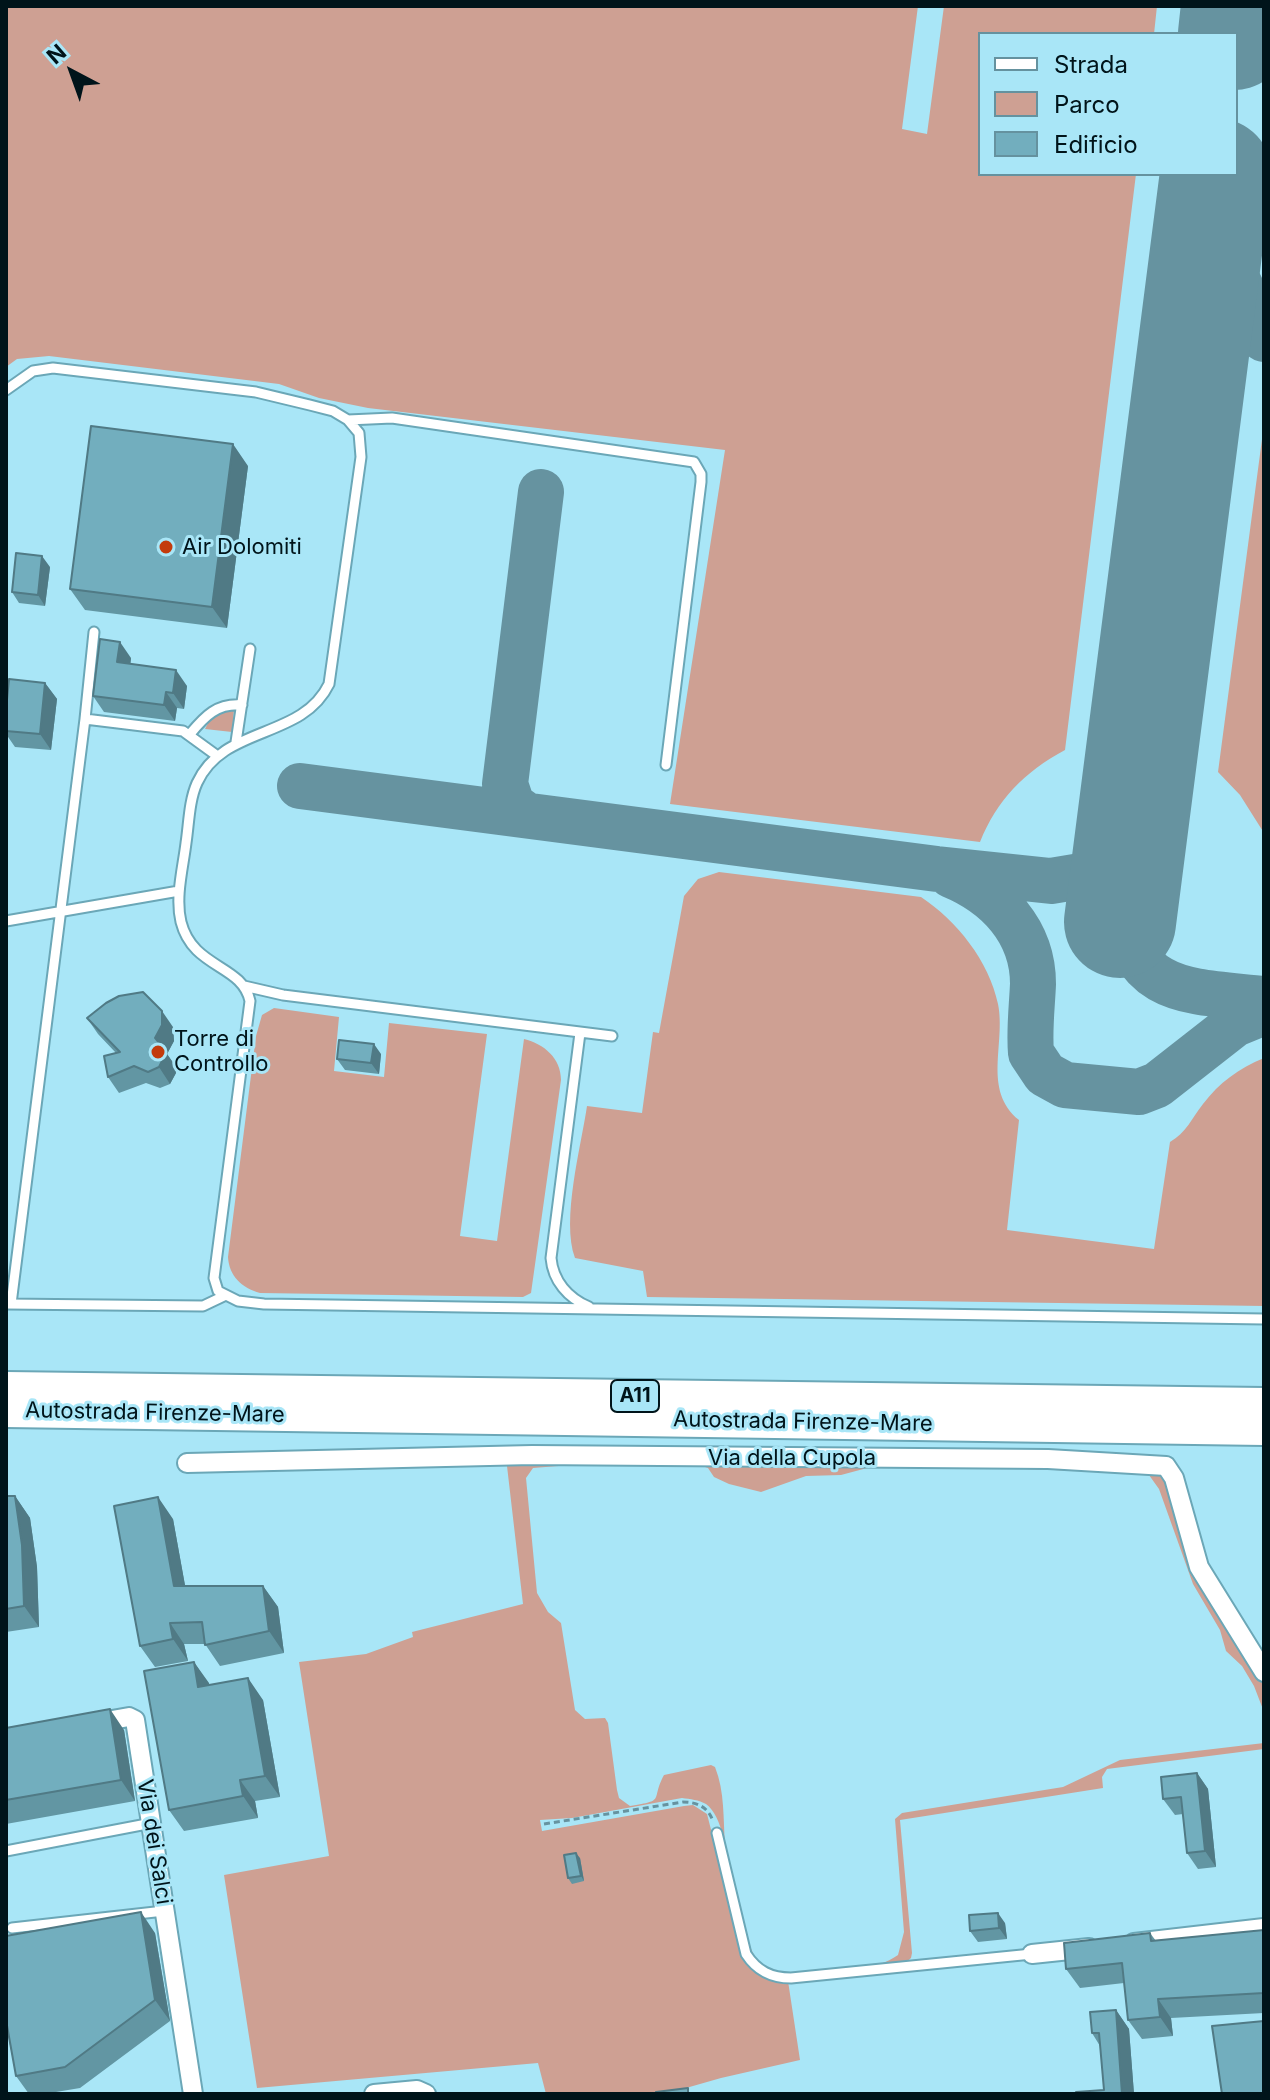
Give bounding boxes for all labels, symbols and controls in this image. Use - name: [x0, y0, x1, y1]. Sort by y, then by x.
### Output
- north arrow: [32, 32, 112, 112]
- legend: [978, 32, 1238, 176]
- text: N: [41, 39, 71, 69]
- text: Strada: [1054, 50, 1128, 79]
- text: Parco: [1054, 90, 1120, 119]
- text: Edificio: [1054, 130, 1138, 159]
- place label: Air Dolomiti: [182, 534, 302, 560]
- marker: Air Dolomiti: [157, 538, 175, 556]
- place label: Torre di Controllo: [174, 1026, 268, 1078]
- marker: Torre di Controllo: [149, 1043, 167, 1061]
- road number: A11: [611, 1380, 659, 1412]
- street label: Autostrada Firenze-Mare: [25, 1398, 285, 1428]
- street label: Autostrada Firenze-Mare: [673, 1407, 933, 1437]
- street label: Via della Cupola: [708, 1445, 876, 1471]
- street label: Via dei Salci: [131, 1777, 177, 1907]

